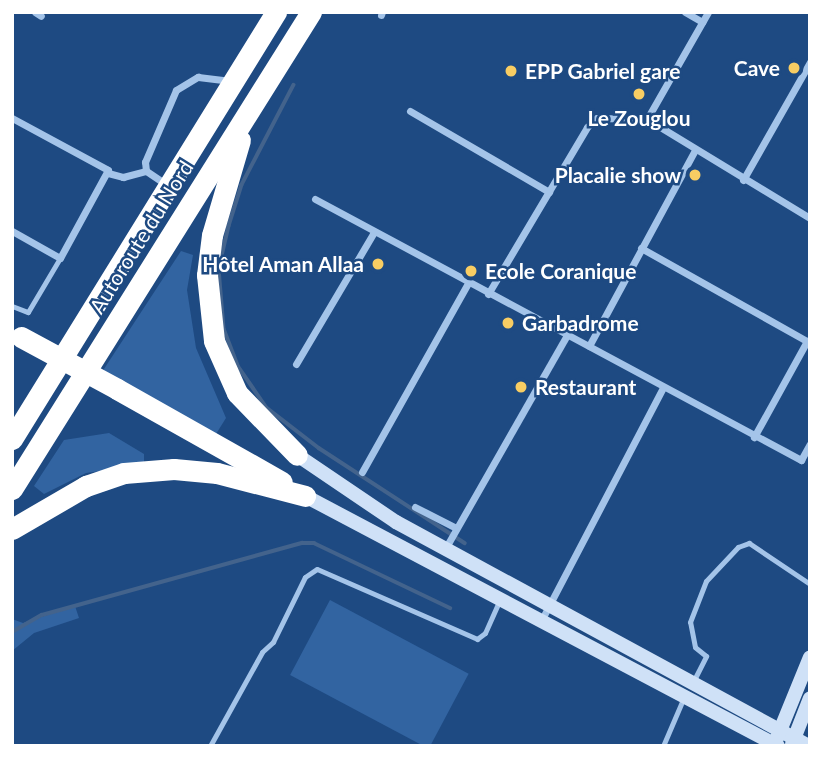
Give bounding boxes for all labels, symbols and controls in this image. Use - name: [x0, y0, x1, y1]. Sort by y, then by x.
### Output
- place label: Cave: [734, 55, 780, 81]
- place label: EPP Gabriel gare: [525, 58, 681, 84]
- marker: Cave: [786, 60, 802, 76]
- marker: EPP Gabriel gare: [503, 63, 519, 79]
- marker: Le Zouglou: [631, 86, 647, 102]
- place label: Le Zouglou: [587, 105, 691, 131]
- street label: Autoroute du Nord: [84, 156, 198, 318]
- place label: Placalie show: [555, 162, 681, 188]
- marker: Placalie show: [687, 167, 703, 183]
- place label: Hôtel Aman Allaa: [201, 251, 364, 277]
- marker: Hôtel Aman Allaa: [370, 256, 386, 272]
- place label: Ecole Coranique: [485, 258, 636, 284]
- marker: Ecole Coranique: [463, 263, 479, 279]
- place label: Garbadrome: [522, 310, 639, 336]
- marker: Garbadrome: [500, 315, 516, 331]
- place label: Restaurant: [535, 374, 636, 400]
- marker: Restaurant: [513, 379, 529, 395]

